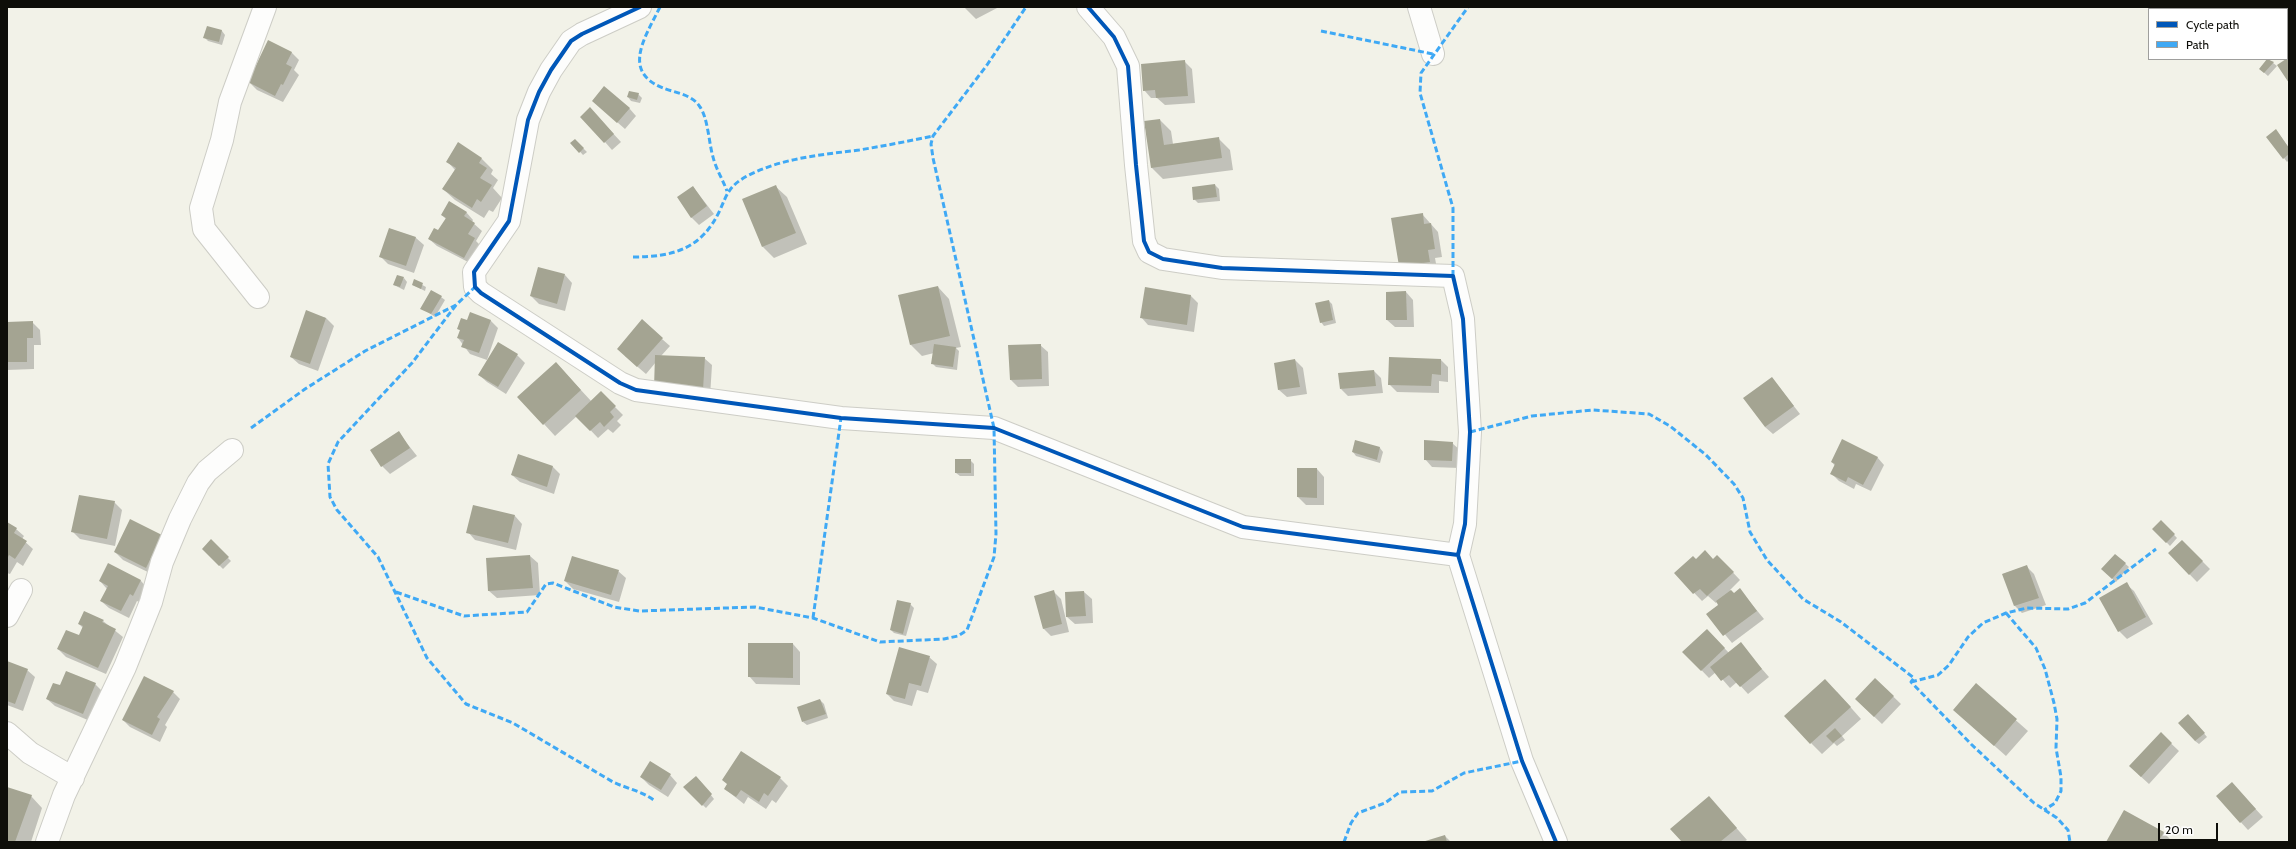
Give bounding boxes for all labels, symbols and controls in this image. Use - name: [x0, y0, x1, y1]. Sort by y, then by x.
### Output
- legend: [2148, 8, 2288, 60]
- text: Cycle path: [2186, 17, 2239, 32]
- text: Path: [2186, 37, 2209, 52]
- scale bar: [2160, 815, 2220, 841]
- text: 20 m: [2165, 822, 2193, 837]

